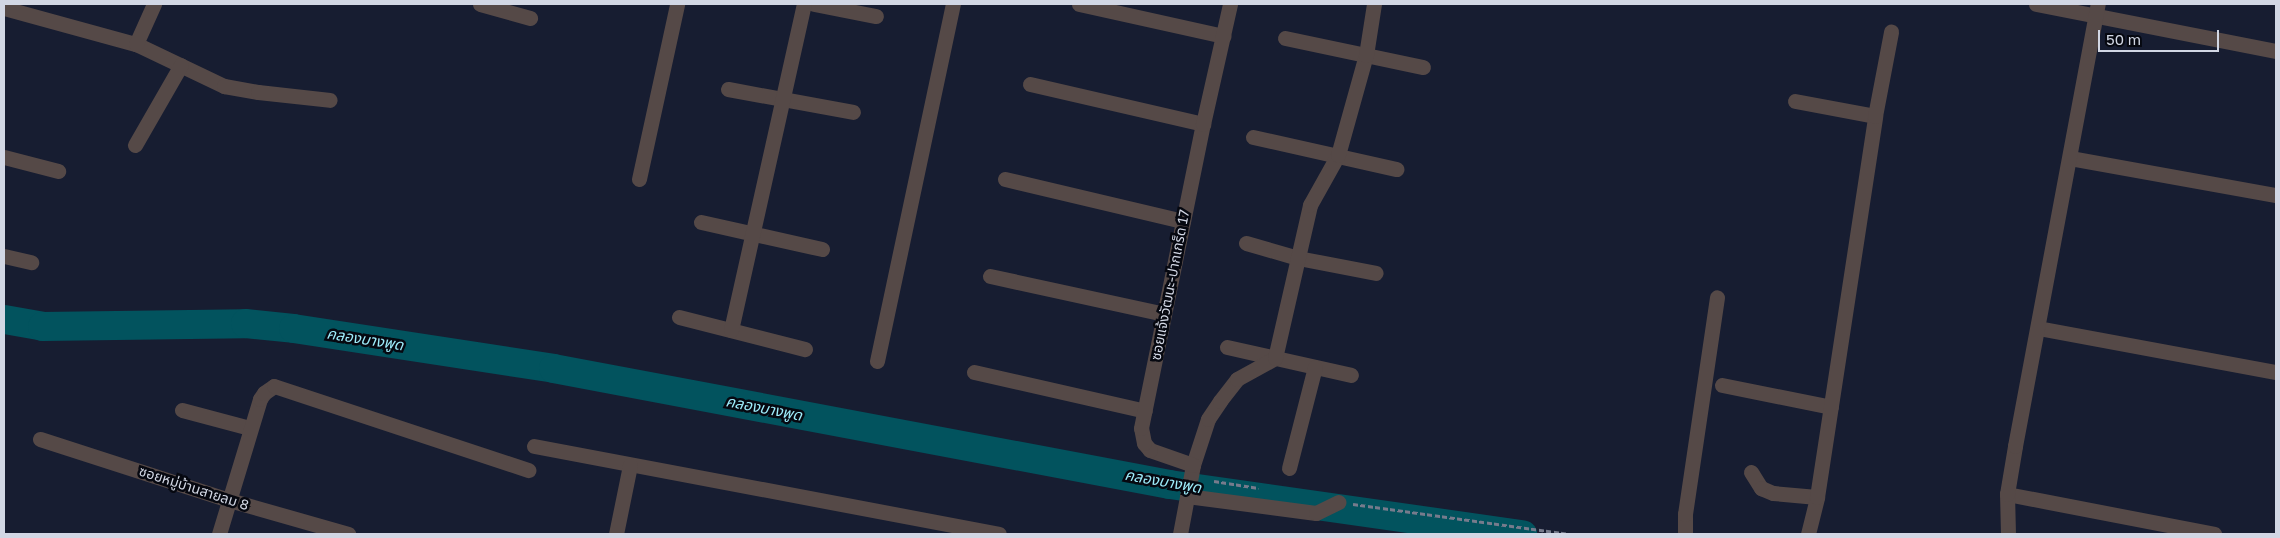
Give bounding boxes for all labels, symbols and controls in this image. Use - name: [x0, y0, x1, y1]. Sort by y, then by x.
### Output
- scale bar: [2100, 20, 2221, 52]
- text: 50 m: [2106, 30, 2141, 48]
- street label: ซอยแจ้งวัฒนะ-ปากเกร็ด 17: [1147, 208, 1193, 362]
- water label: คลองบางพูด: [325, 324, 405, 354]
- water label: คลองบางพูด: [724, 392, 804, 424]
- street label: ซอยหมู่บ้านสายลม 8: [137, 462, 251, 514]
- water label: คลองบางพูด: [1123, 465, 1203, 497]

